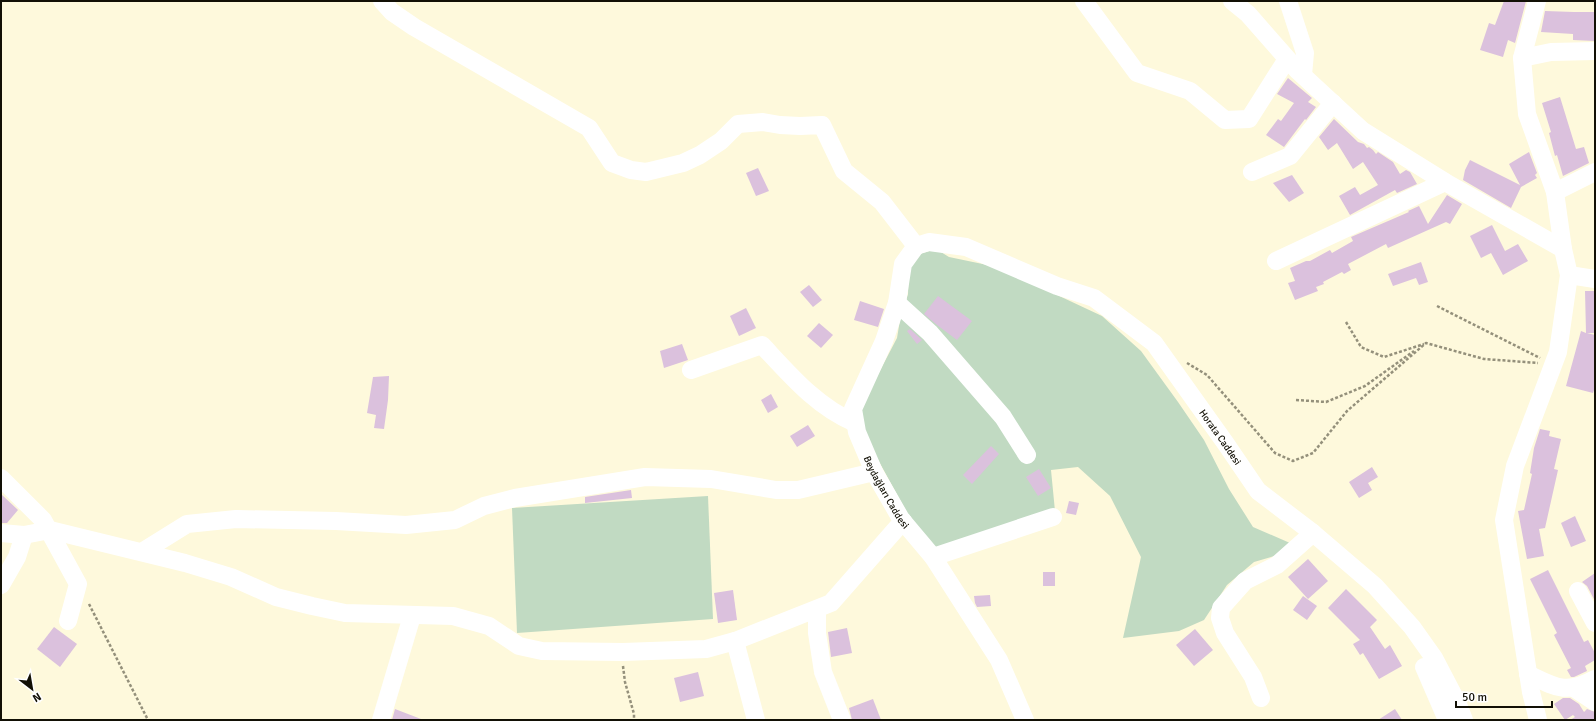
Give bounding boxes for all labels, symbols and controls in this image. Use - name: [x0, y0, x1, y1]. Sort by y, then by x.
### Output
- street label: Horata Caddesi: [1196, 407, 1243, 468]
- street label: Beydağları Caddesi: [861, 454, 911, 531]
- north arrow: [12, 669, 52, 709]
- scale bar: [1456, 683, 1552, 709]
- text: N: [30, 690, 44, 705]
- text: 50 m: [1462, 690, 1487, 705]

